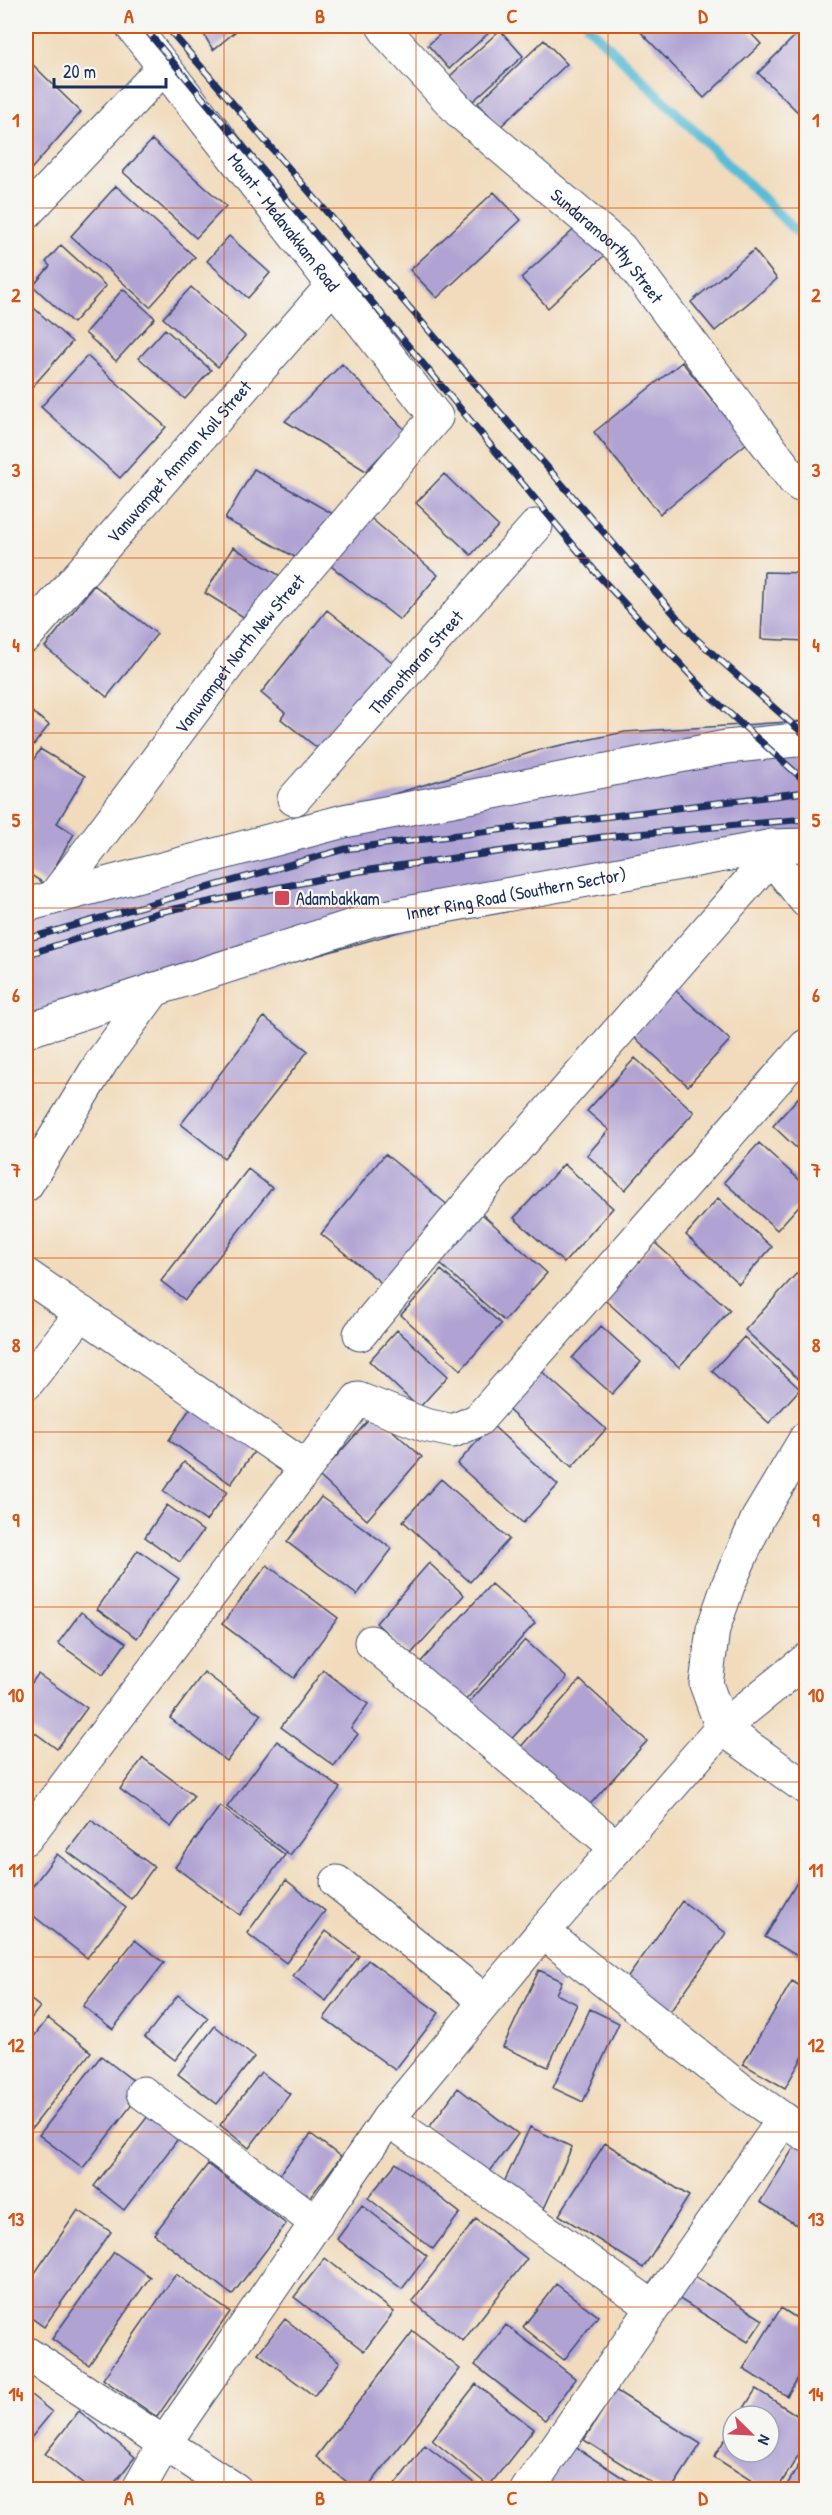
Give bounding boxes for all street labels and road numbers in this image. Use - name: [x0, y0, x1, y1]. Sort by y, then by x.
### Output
- street label: Mount - Medavakkam Road: [222, 147, 346, 296]
- street label: Sundaramoorthy Street: [546, 182, 670, 309]
- street label: Vanuvampet Amman Koil Street: [101, 374, 257, 548]
- street label: Vanuvampet North New Street: [168, 568, 311, 738]
- street label: Thamotharan Street: [362, 604, 469, 720]
- street label: Inner Ring Road (Southern Sector): [404, 861, 628, 925]

